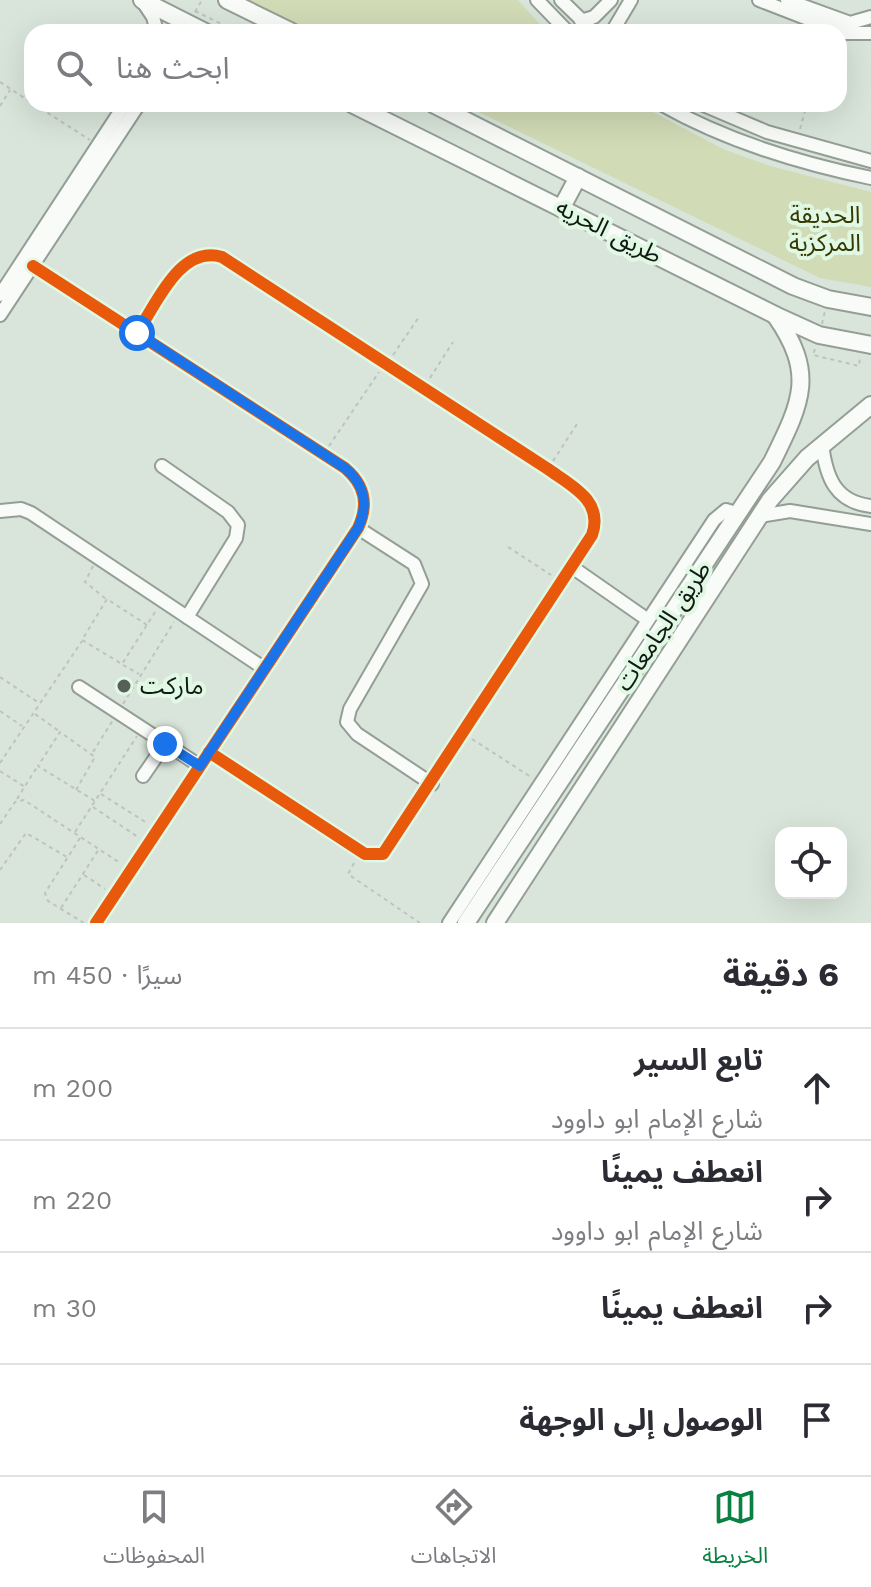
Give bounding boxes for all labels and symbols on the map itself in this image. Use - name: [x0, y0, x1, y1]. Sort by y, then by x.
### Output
- street label: طريق الحريه: [551, 192, 666, 270]
- park label: الحديقة المركزية: [789, 201, 861, 257]
- route start: [119, 315, 155, 351]
- street label: طريق الجامعات: [609, 556, 717, 697]
- place label: ماركت: [140, 672, 204, 700]
- marker: ماركت: [115, 677, 133, 695]
- route end: [147, 726, 183, 762]

